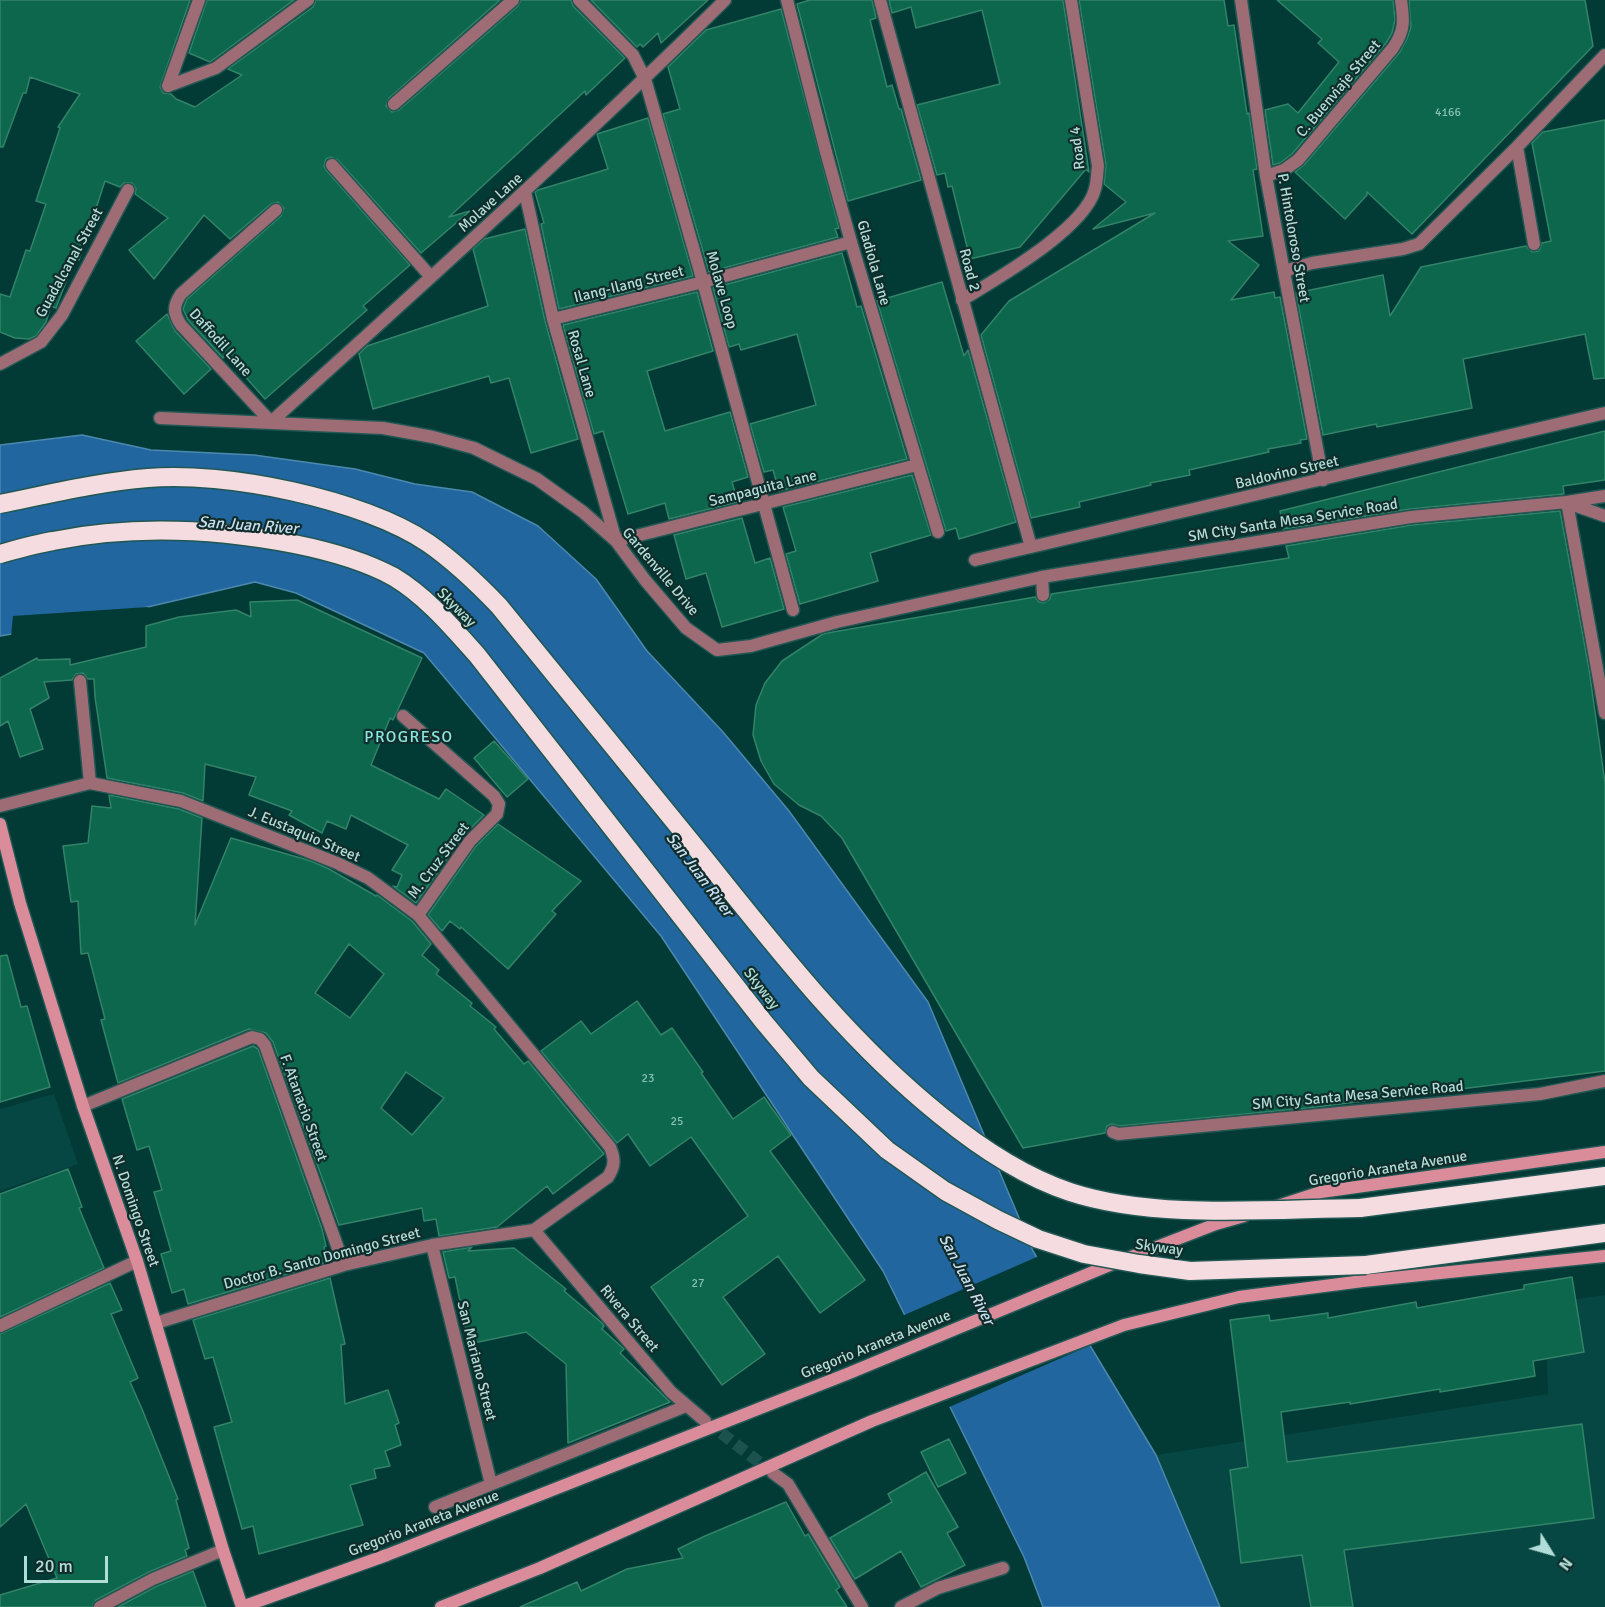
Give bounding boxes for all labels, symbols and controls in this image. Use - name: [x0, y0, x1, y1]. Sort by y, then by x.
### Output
- street label: C. Buenviaje Street: [1293, 37, 1385, 141]
- house number: 4166: [1435, 106, 1461, 120]
- street label: Road 4: [1066, 125, 1090, 171]
- street label: Molave Lane: [455, 170, 527, 236]
- street label: P. Hintoloroso Street: [1273, 172, 1313, 304]
- street label: Guadalcanal Street: [32, 205, 108, 321]
- street label: Gladiola Lane: [852, 218, 894, 308]
- street label: Road 2: [955, 247, 983, 293]
- street label: Molave Loop: [701, 249, 741, 331]
- street label: Ilang-Ilang Street: [572, 263, 686, 307]
- street label: Daffodil Lane: [185, 305, 255, 381]
- street label: Rosal Lane: [563, 328, 599, 400]
- street label: Baldovino Street: [1233, 452, 1341, 494]
- street label: Sampaguita Lane: [707, 467, 819, 511]
- street label: SM City Santa Mesa Service Road: [1187, 496, 1399, 546]
- water label: San Juan River: [197, 513, 299, 539]
- street label: Gardenville Drive: [618, 524, 702, 620]
- street label: Skyway: [433, 585, 479, 631]
- district label: PROGRESO: [364, 728, 454, 748]
- street label: J. Eustaquio Street: [245, 803, 363, 867]
- street label: M. Cruz Street: [404, 819, 474, 903]
- water label: San Juan River: [661, 829, 737, 921]
- street label: Skyway: [739, 965, 783, 1013]
- street label: F. Atanacio Street: [275, 1052, 331, 1164]
- house number: 23: [642, 1072, 654, 1086]
- street label: SM City Santa Mesa Service Road: [1252, 1078, 1464, 1114]
- house number: 25: [671, 1115, 683, 1129]
- street label: Gregorio Araneta Avenue: [1308, 1148, 1468, 1190]
- street label: N. Domingo Street: [107, 1153, 163, 1269]
- street label: Doctor B. Santo Domingo Street: [222, 1224, 422, 1294]
- water label: San Juan River: [934, 1231, 998, 1329]
- street label: Skyway: [1134, 1236, 1184, 1260]
- house number: 27: [692, 1277, 704, 1291]
- street label: Rivera Street: [596, 1282, 662, 1356]
- street label: San Mariano Street: [452, 1299, 500, 1423]
- street label: Gregorio Araneta Avenue: [798, 1307, 954, 1383]
- street label: Gregorio Araneta Avenue: [346, 1487, 502, 1561]
- north arrow: [1521, 1523, 1581, 1583]
- scale bar: [27, 1544, 111, 1582]
- text: N: [1554, 1553, 1577, 1574]
- text: 20 m: [35, 1555, 73, 1577]

